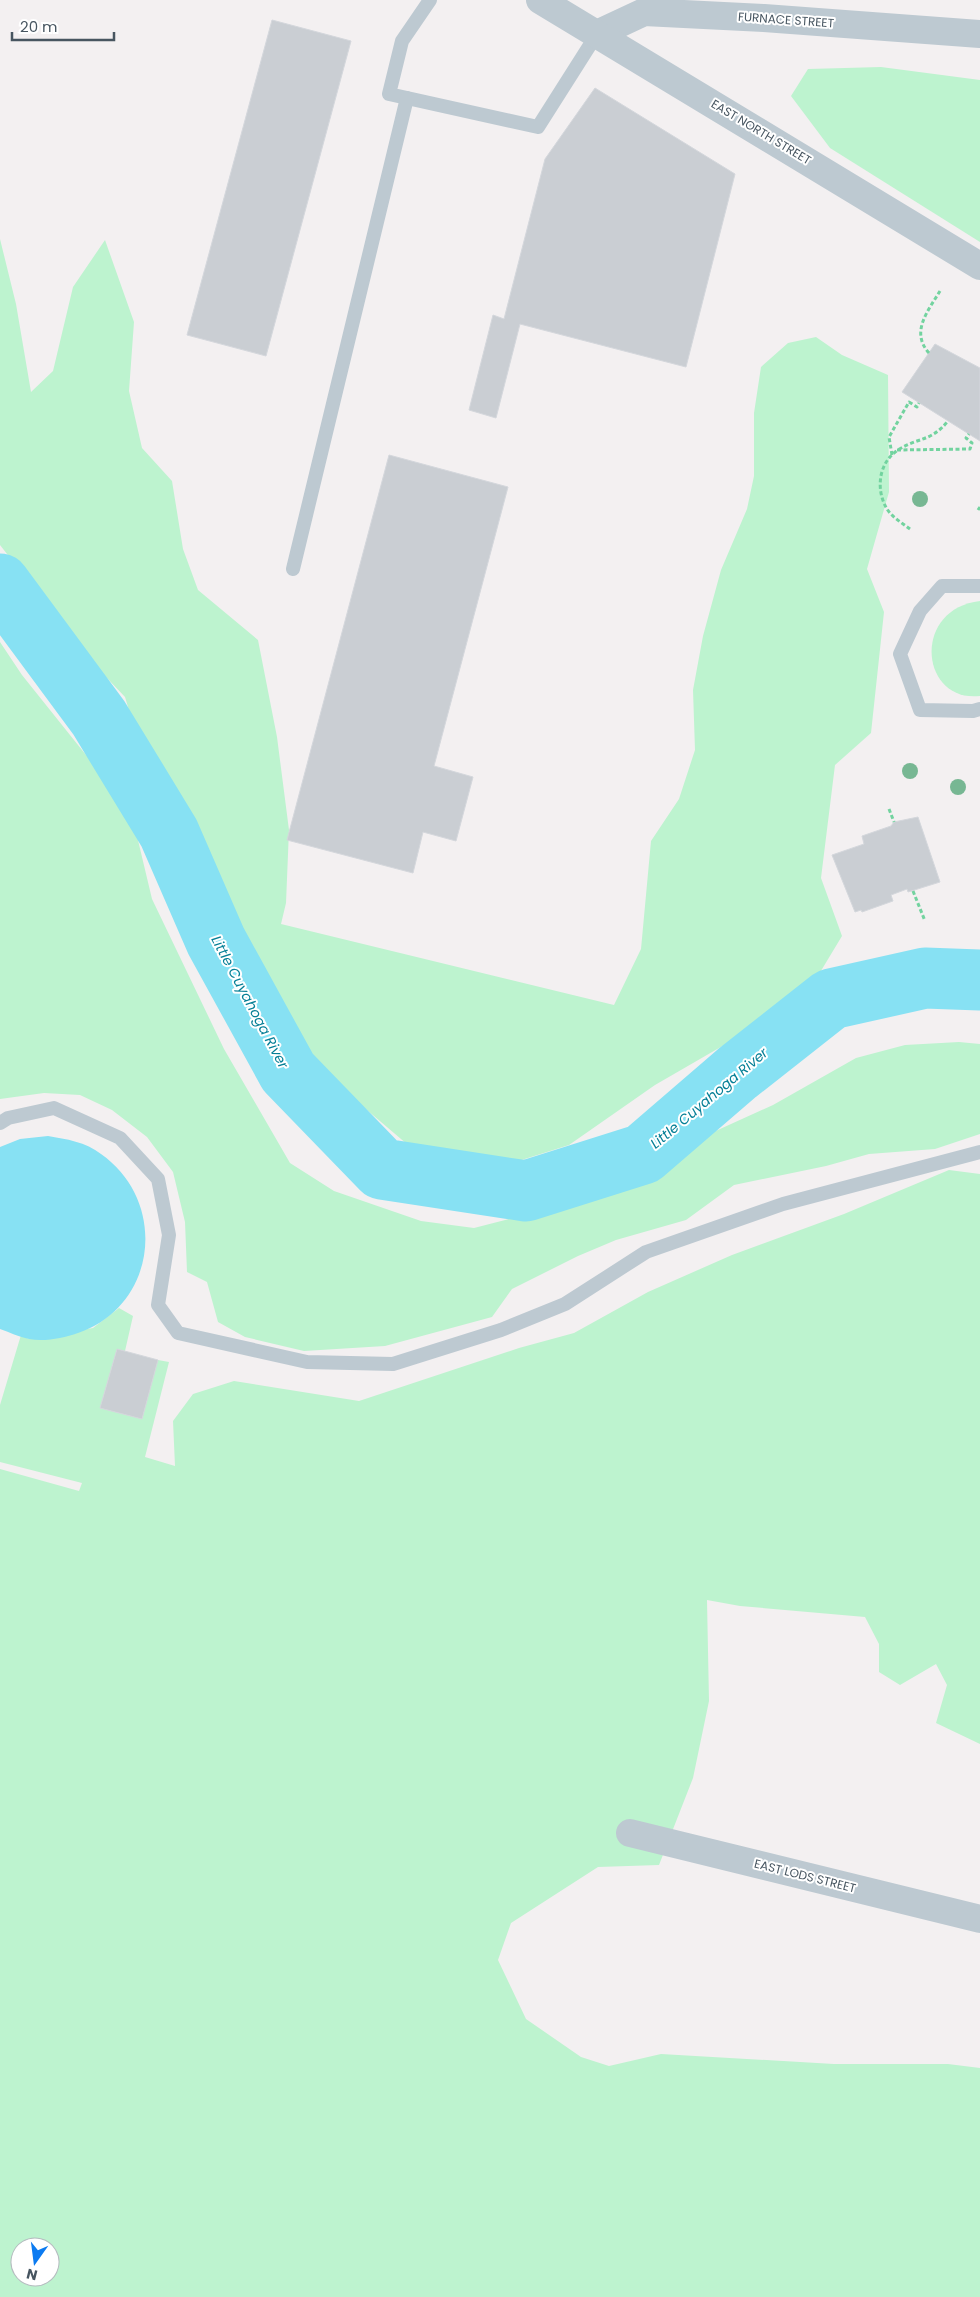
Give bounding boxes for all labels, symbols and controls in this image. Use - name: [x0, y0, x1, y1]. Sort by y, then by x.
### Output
- street label: FURNACE STREET: [737, 8, 835, 31]
- scale bar: [12, 10, 115, 42]
- text: 20 m: [20, 16, 58, 37]
- street label: EAST NORTH STREET: [708, 95, 815, 168]
- water label: Little Cuyahoga River: [206, 932, 294, 1073]
- water label: Little Cuyahoga River: [646, 1042, 773, 1153]
- street label: EAST LODS STREET: [753, 1855, 858, 1896]
- north arrow: [10, 2237, 60, 2287]
- text: N: [24, 2264, 39, 2286]

